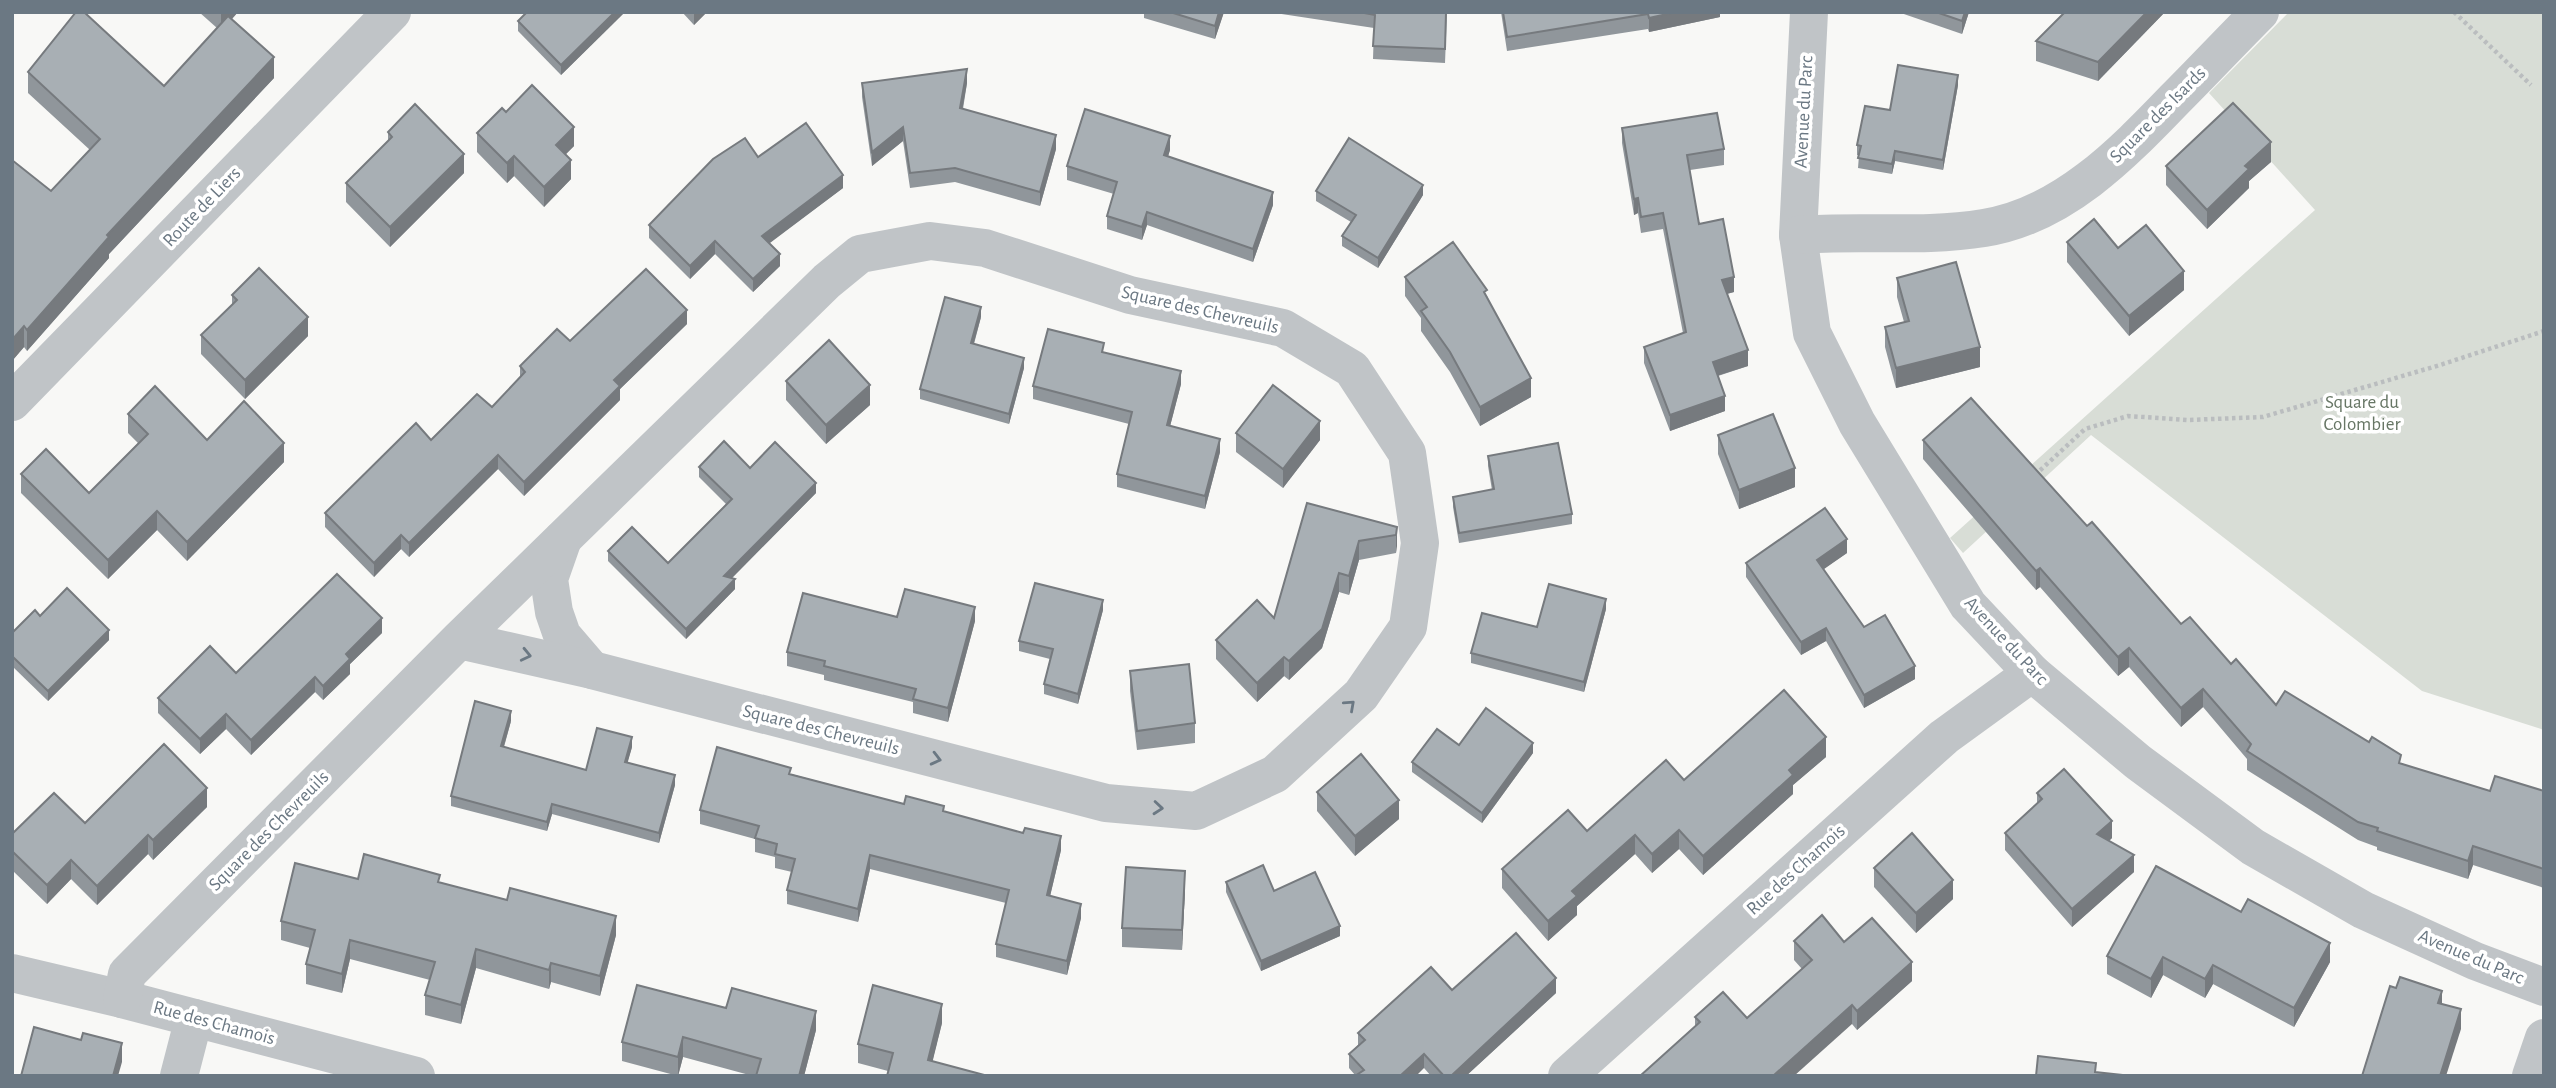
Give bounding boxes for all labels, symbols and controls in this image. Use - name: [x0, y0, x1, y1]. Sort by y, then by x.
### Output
- street label: Avenue du Parc: [1792, 55, 1816, 169]
- street label: Square des Isards: [2107, 64, 2209, 166]
- street label: Route de Liers: [159, 163, 245, 251]
- street label: Square des Chevreuils: [1120, 283, 1280, 337]
- park label: Square du Colombier: [2323, 393, 2401, 434]
- street label: Avenue du Parc: [1961, 593, 2051, 689]
- one-way arrow: [520, 647, 532, 662]
- street label: Square des Chevreuils: [741, 701, 901, 759]
- one-way arrow: [1342, 701, 1355, 714]
- one-way arrow: [930, 751, 942, 765]
- street label: Square des Chevreuils: [205, 767, 333, 895]
- one-way arrow: [1153, 800, 1164, 815]
- street label: Rue des Chamois: [1743, 821, 1849, 919]
- street label: Avenue du Parc: [2415, 926, 2527, 988]
- street label: Rue des Chamois: [151, 998, 277, 1048]

